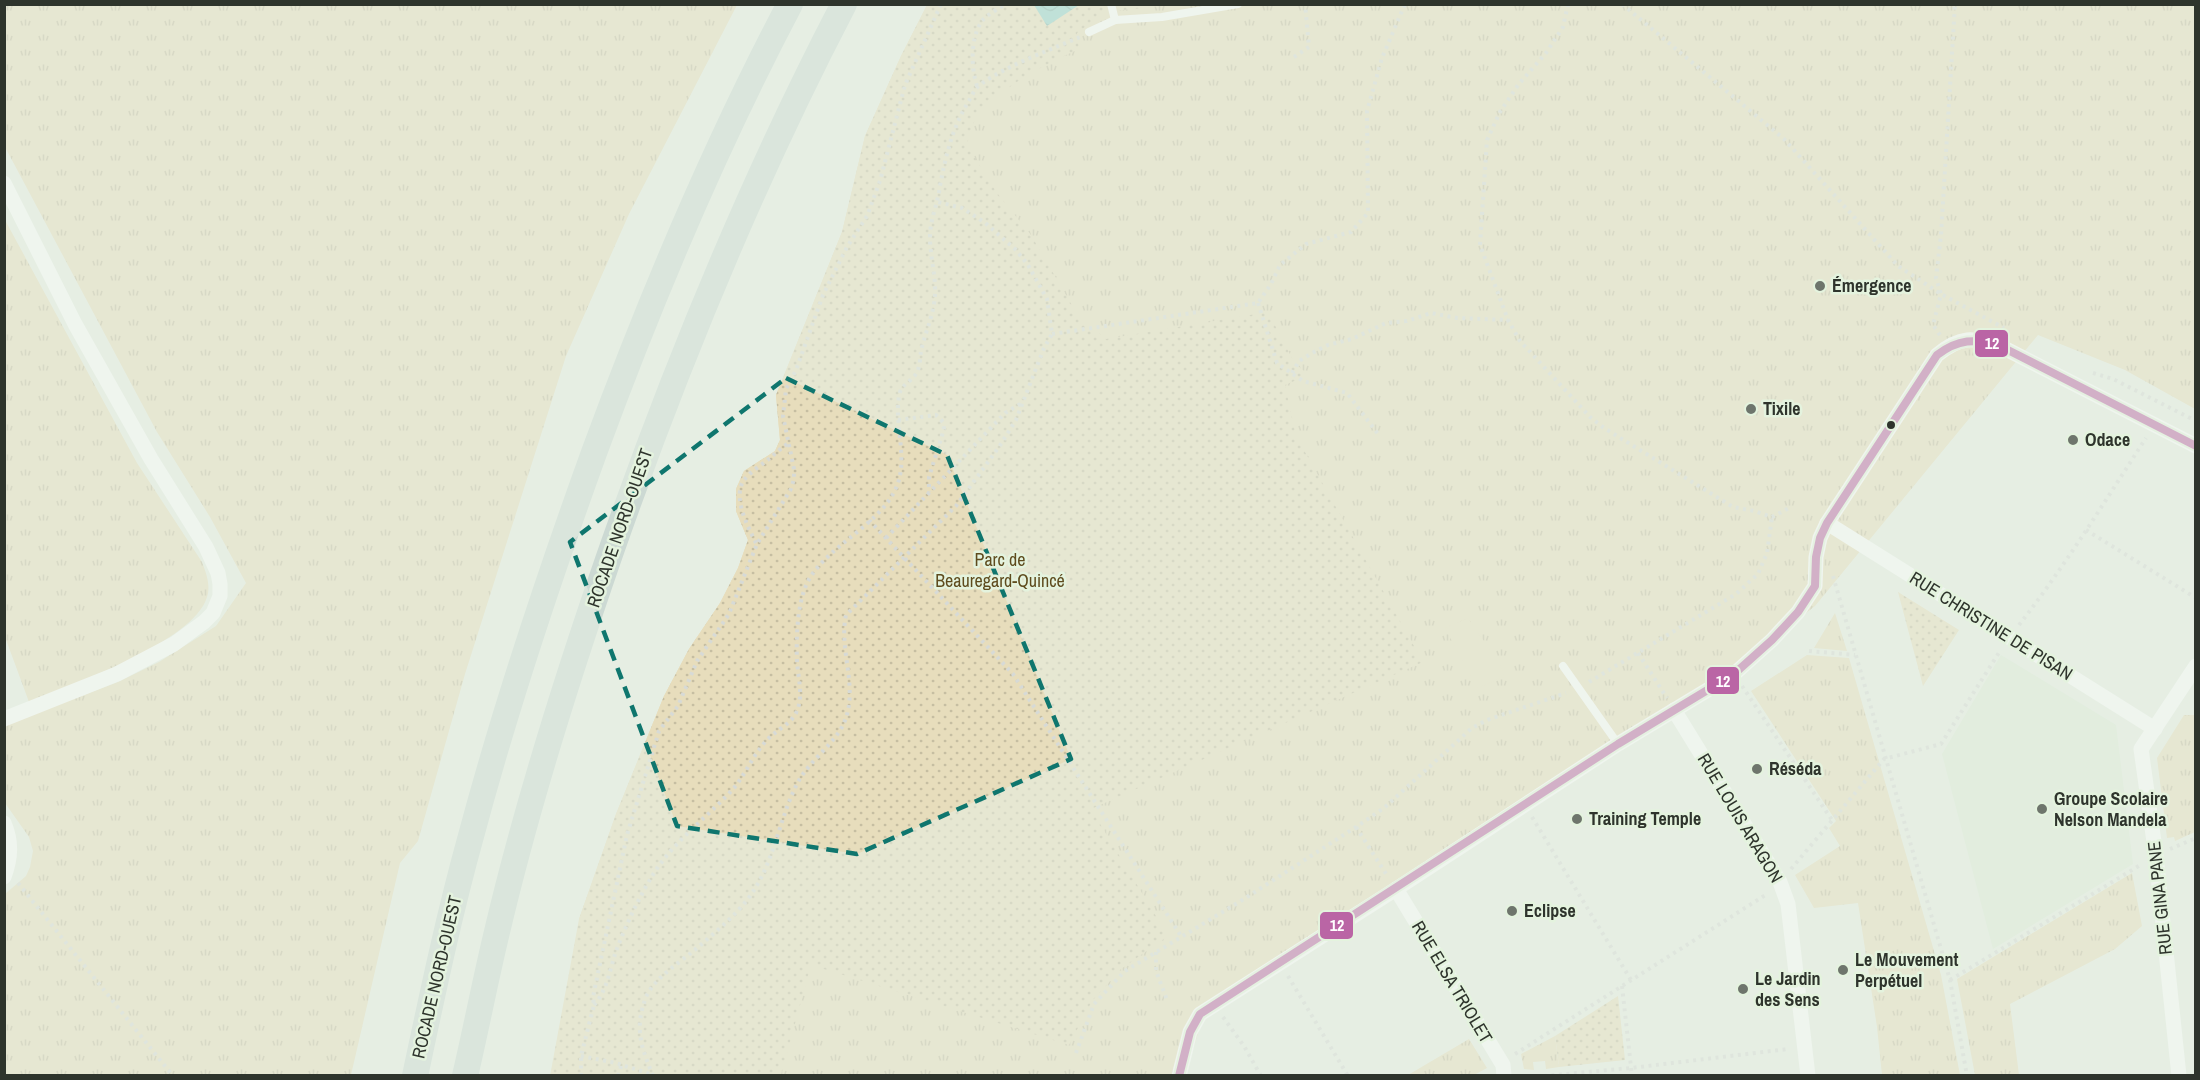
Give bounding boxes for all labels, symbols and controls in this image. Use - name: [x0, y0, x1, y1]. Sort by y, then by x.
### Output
- place label: Émergence: [1832, 273, 1912, 298]
- marker: Émergence: [1813, 279, 1827, 293]
- line badge: 12: [1974, 329, 2009, 358]
- text: 12: [1985, 332, 1999, 354]
- place label: Tixile: [1763, 396, 1801, 421]
- marker: Tixile: [1744, 402, 1758, 416]
- unlabelled marker: [1885, 419, 1897, 431]
- place label: Odace: [2085, 427, 2130, 452]
- marker: Odace: [2066, 433, 2080, 447]
- street label: ROCADE NORD-OUEST: [581, 445, 658, 611]
- park label: Parc de Beauregard-Quincé: [935, 547, 1065, 593]
- street label: RUE CHRISTINE DE PISAN: [1905, 565, 2078, 686]
- line badge: 12: [1706, 666, 1740, 695]
- text: 12: [1716, 670, 1730, 692]
- street label: RUE LOUIS ARAGON: [1692, 748, 1789, 887]
- place label: Réséda: [1769, 756, 1822, 781]
- marker: Réséda: [1750, 762, 1764, 776]
- place label: Groupe Scolaire Nelson Mandela: [2054, 786, 2168, 832]
- marker: Groupe Scolaire Nelson Mandela: [2035, 802, 2049, 816]
- place label: Training Temple: [1589, 806, 1701, 831]
- marker: Training Temple: [1570, 812, 1584, 826]
- street label: RUE GINA PANE: [2141, 840, 2178, 956]
- street label: ROCADE NORD-OUEST: [406, 893, 467, 1061]
- place label: Eclipse: [1524, 898, 1576, 923]
- marker: Eclipse: [1505, 904, 1519, 918]
- line badge: 12: [1319, 911, 1354, 940]
- text: 12: [1330, 914, 1344, 936]
- street label: RUE ELSA TRIOLET: [1406, 916, 1499, 1047]
- place label: Le Mouvement Perpétuel: [1855, 947, 1958, 993]
- marker: Le Mouvement Perpétuel: [1836, 963, 1850, 977]
- place label: Le Jardin des Sens: [1755, 966, 1821, 1012]
- marker: Le Jardin des Sens: [1736, 982, 1750, 996]

